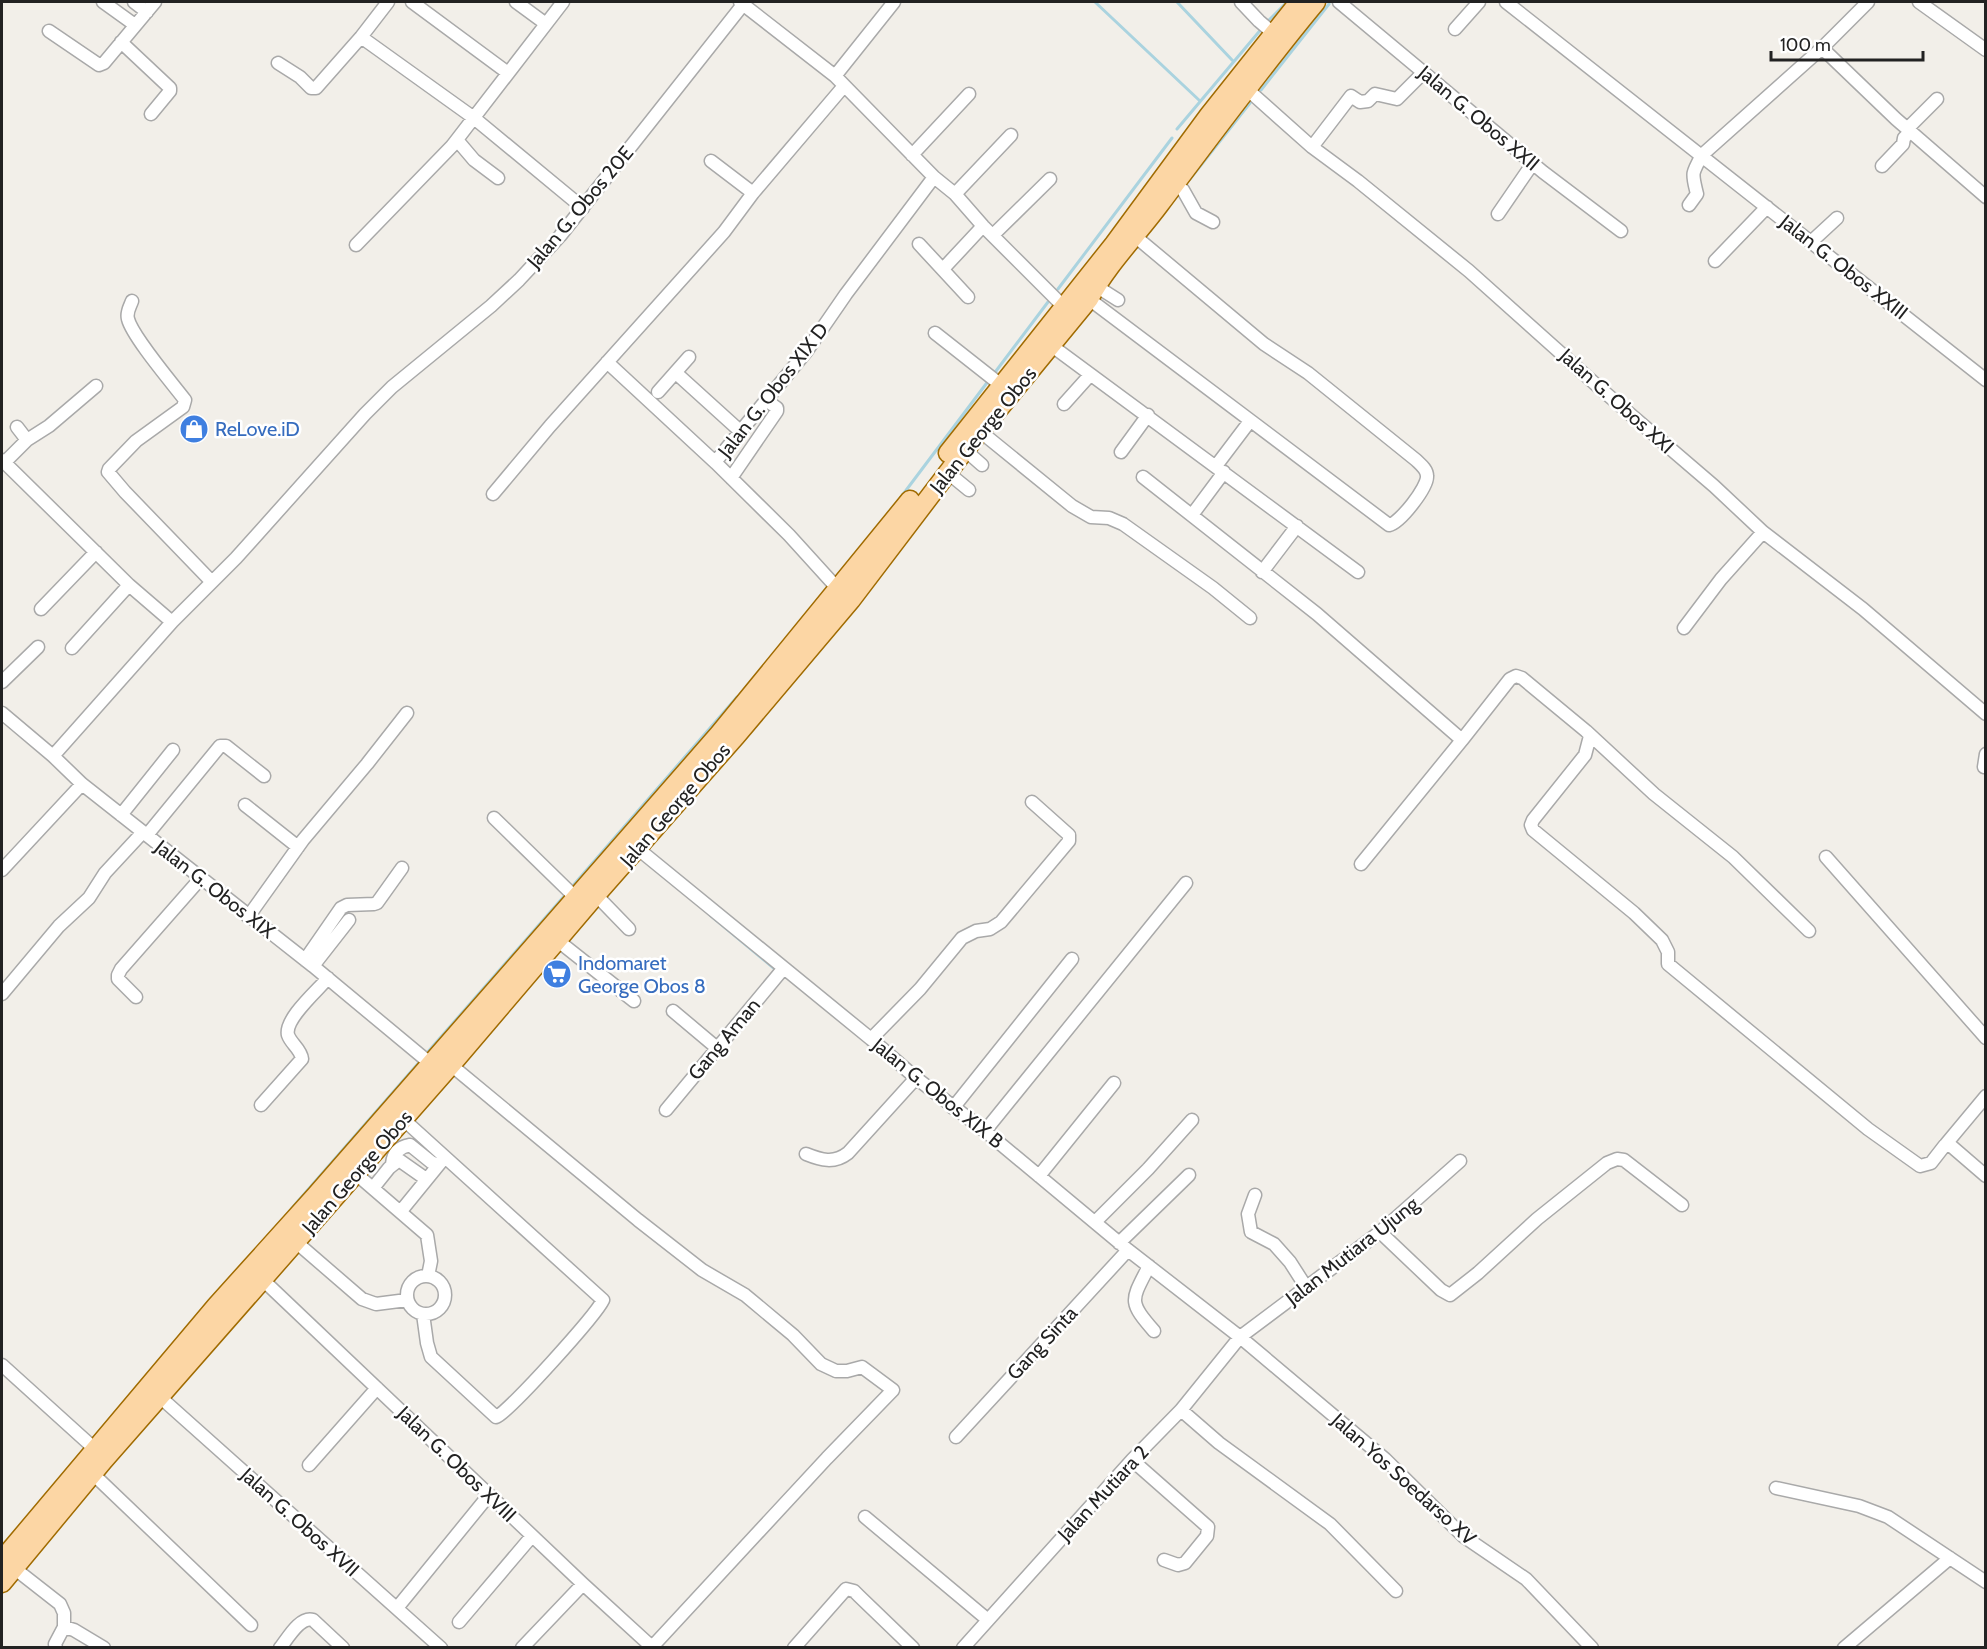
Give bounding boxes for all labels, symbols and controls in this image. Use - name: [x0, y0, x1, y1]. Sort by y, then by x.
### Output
- scale bar: [1771, 24, 1922, 62]
- text: 100 m: [1780, 34, 1831, 56]
- street label: Jalan G. Obos XXII: [1413, 60, 1544, 176]
- street label: Jalan G. Obos 20E: [521, 141, 638, 274]
- street label: Jalan G. Obos XXIII: [1774, 209, 1913, 324]
- street label: Jalan G. Obos XIX D: [712, 318, 833, 463]
- street label: Jalan G. Obos XXI: [1554, 343, 1679, 459]
- street label: Jalan George Obos: [924, 362, 1041, 499]
- shop icon: ReLove.iD: [178, 413, 210, 445]
- place label: ReLove.iD: [215, 417, 300, 441]
- street label: Jalan George Obos: [614, 738, 735, 872]
- street label: Jalan G. Obos XIX: [149, 834, 280, 943]
- place label: Indomaret George Obos 8: [578, 951, 706, 998]
- supermarket icon: Indomaret George Obos 8: [541, 958, 573, 990]
- street label: Gang Aman: [683, 993, 765, 1085]
- street label: Jalan G. Obos XIX B: [867, 1032, 1009, 1153]
- street label: Jalan George Obos: [296, 1105, 417, 1239]
- street label: Jalan Mutiara Ujung: [1280, 1191, 1424, 1311]
- street label: Gang Sinta: [1002, 1301, 1082, 1385]
- street label: Jalan G. Obos XVIII: [392, 1400, 521, 1527]
- street label: Jalan Yos Soedarso XV: [1326, 1407, 1482, 1551]
- street label: Jalan Mutiara 2: [1052, 1440, 1153, 1547]
- street label: Jalan G. Obos XVII: [235, 1462, 364, 1581]

